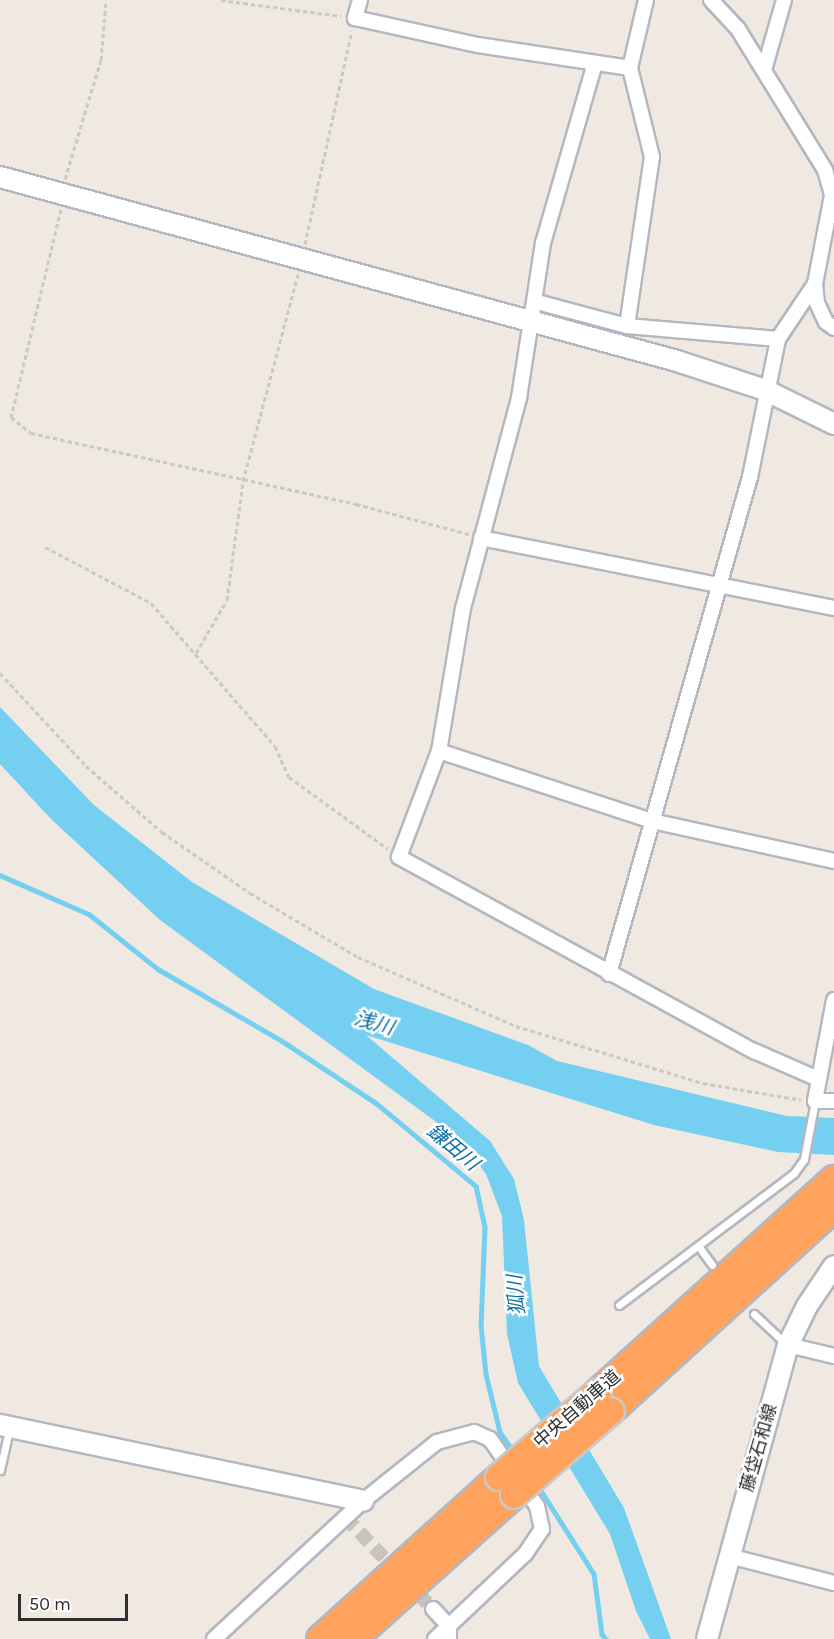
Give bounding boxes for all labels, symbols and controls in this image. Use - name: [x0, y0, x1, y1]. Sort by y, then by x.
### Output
- water label: 浅川: [351, 1006, 397, 1040]
- water label: 鎌田川: [422, 1119, 484, 1175]
- water label: 狐川: [503, 1274, 529, 1316]
- street label: 中央自動車道: [529, 1365, 625, 1453]
- street label: 藤垈石和線: [736, 1402, 782, 1494]
- scale bar: [21, 1582, 130, 1620]
- text: 50 m: [29, 1593, 71, 1615]

